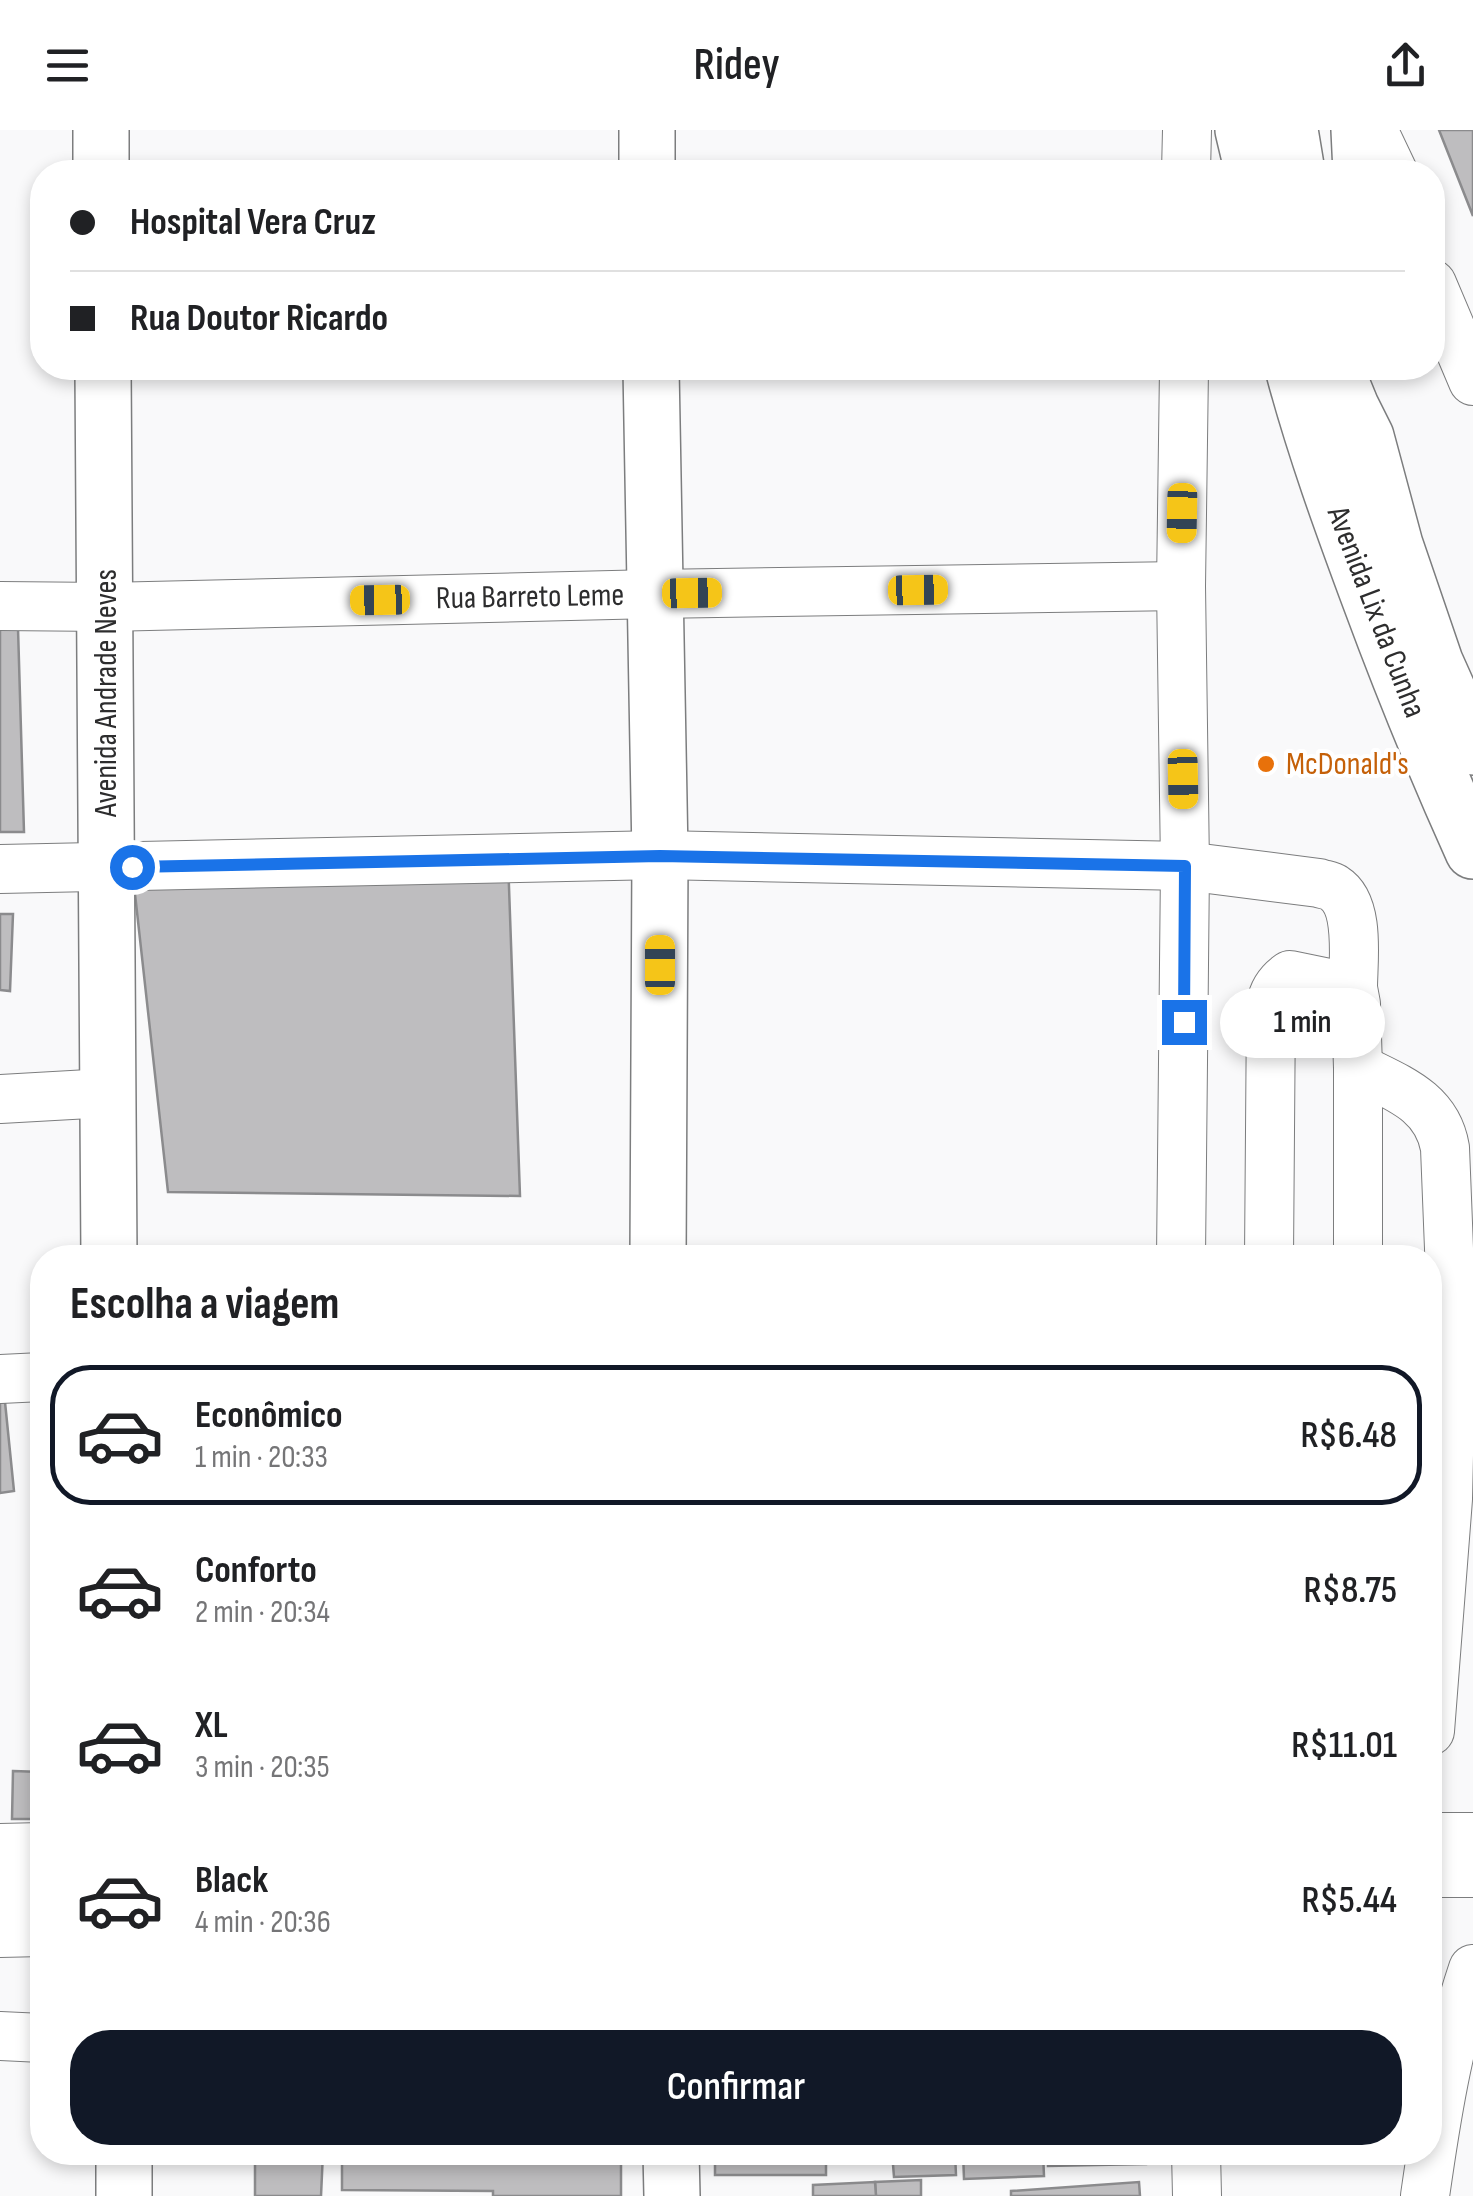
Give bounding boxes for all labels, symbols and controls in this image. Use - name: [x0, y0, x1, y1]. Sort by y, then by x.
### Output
- icon: menu: [40, 38, 95, 93]
- text: Ridey: [693, 38, 780, 93]
- icon: share: [1378, 38, 1433, 93]
- text: Hospital Vera Cruz: [130, 200, 376, 245]
- text: Rua Doutor Ricardo: [130, 296, 388, 341]
- car: [1166, 483, 1198, 543]
- street label: Avenida Lix da Cunha: [1318, 500, 1434, 723]
- street label: Avenida Andrade Neves: [87, 569, 126, 818]
- car: [888, 574, 948, 606]
- street label: Rua Barreto Leme: [435, 576, 625, 618]
- car: [662, 577, 722, 609]
- car: [350, 584, 410, 616]
- place label: McDonald's: [1286, 745, 1409, 784]
- car: [1167, 749, 1199, 809]
- marker: McDonald's: [1255, 753, 1277, 775]
- route start: [110, 845, 155, 890]
- car: [645, 935, 675, 995]
- callout: 1 min: [1219, 987, 1384, 1057]
- route end: [1162, 1000, 1207, 1045]
- text: 1 min: [1273, 1003, 1332, 1042]
- text: Escolha a viagem: [70, 1277, 339, 1332]
- icon: car: [75, 1390, 165, 1480]
- text: Econômico: [195, 1393, 343, 1438]
- text: R$6.48: [1300, 1413, 1397, 1458]
- text: 1 min · 20:33: [195, 1438, 328, 1477]
- icon: car: [75, 1545, 165, 1635]
- text: Conforto: [195, 1548, 317, 1593]
- text: R$8.75: [1304, 1568, 1397, 1613]
- text: 2 min · 20:34: [195, 1593, 330, 1632]
- icon: car: [75, 1700, 165, 1790]
- text: XL: [195, 1703, 228, 1748]
- text: R$11.01: [1291, 1723, 1397, 1768]
- text: 3 min · 20:35: [195, 1748, 330, 1787]
- icon: car: [75, 1855, 165, 1945]
- text: Black: [195, 1858, 268, 1903]
- text: R$5.44: [1301, 1878, 1397, 1923]
- text: 4 min · 20:36: [195, 1903, 331, 1942]
- button: Confirmar: [70, 2030, 1402, 2145]

